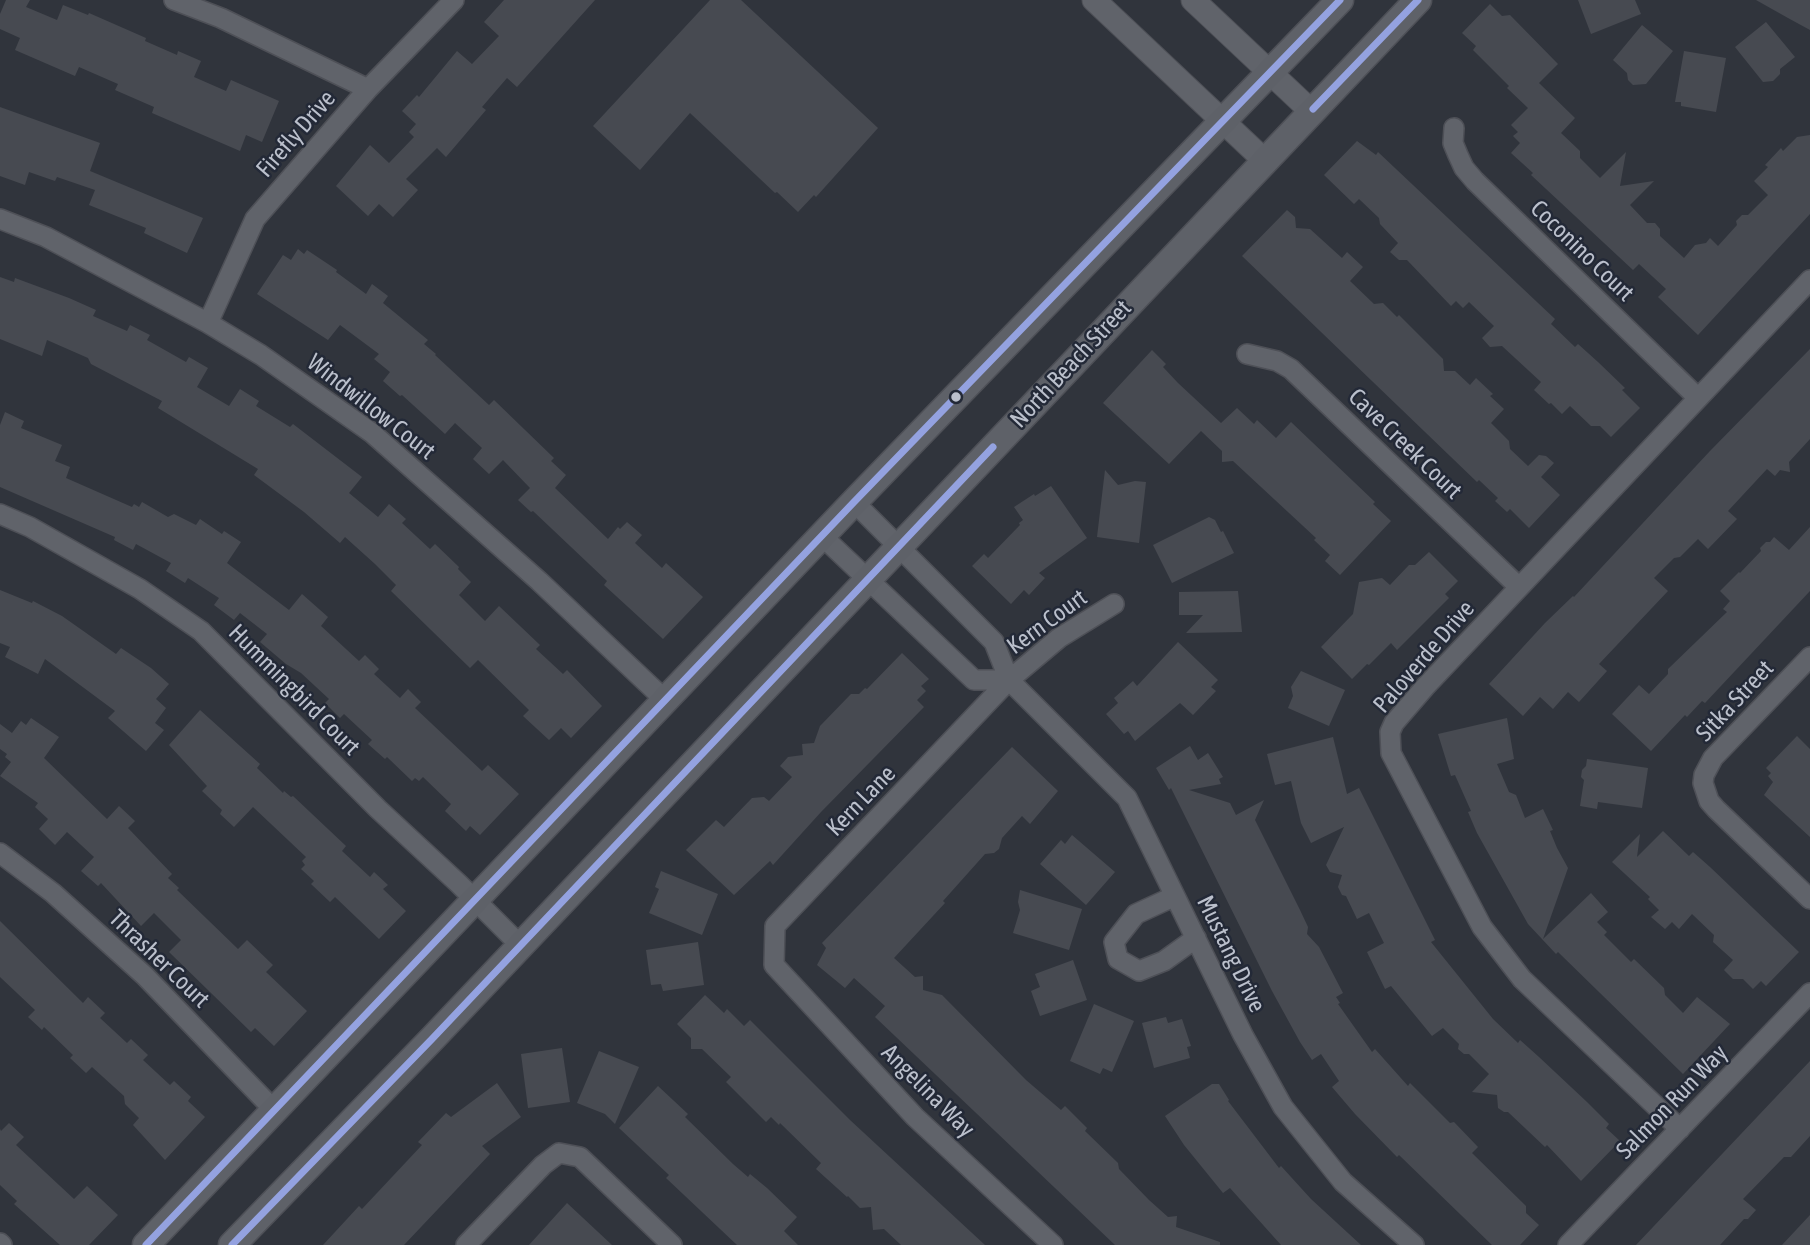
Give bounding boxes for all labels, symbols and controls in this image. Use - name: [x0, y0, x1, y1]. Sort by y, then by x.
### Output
- street label: Firefly Drive: [250, 85, 342, 183]
- street label: Coconino Court: [1524, 194, 1640, 308]
- street label: North Beach Street: [1005, 294, 1137, 434]
- street label: Windwillow Court: [301, 348, 441, 466]
- street label: Cave Creek Court: [1342, 383, 1468, 505]
- unlabelled marker: [949, 390, 963, 404]
- street label: Kern Court: [1001, 583, 1093, 661]
- street label: Paloverde Drive: [1367, 595, 1481, 719]
- street label: Hummingbird Court: [222, 618, 366, 762]
- street label: Sitka Street: [1690, 655, 1780, 747]
- street label: Kern Lane: [820, 760, 902, 842]
- street label: Mustang Drive: [1190, 891, 1272, 1017]
- street label: Thrasher Court: [103, 904, 215, 1014]
- street label: Angelina Way: [875, 1038, 981, 1144]
- street label: Salmon Run Way: [1610, 1039, 1734, 1165]

